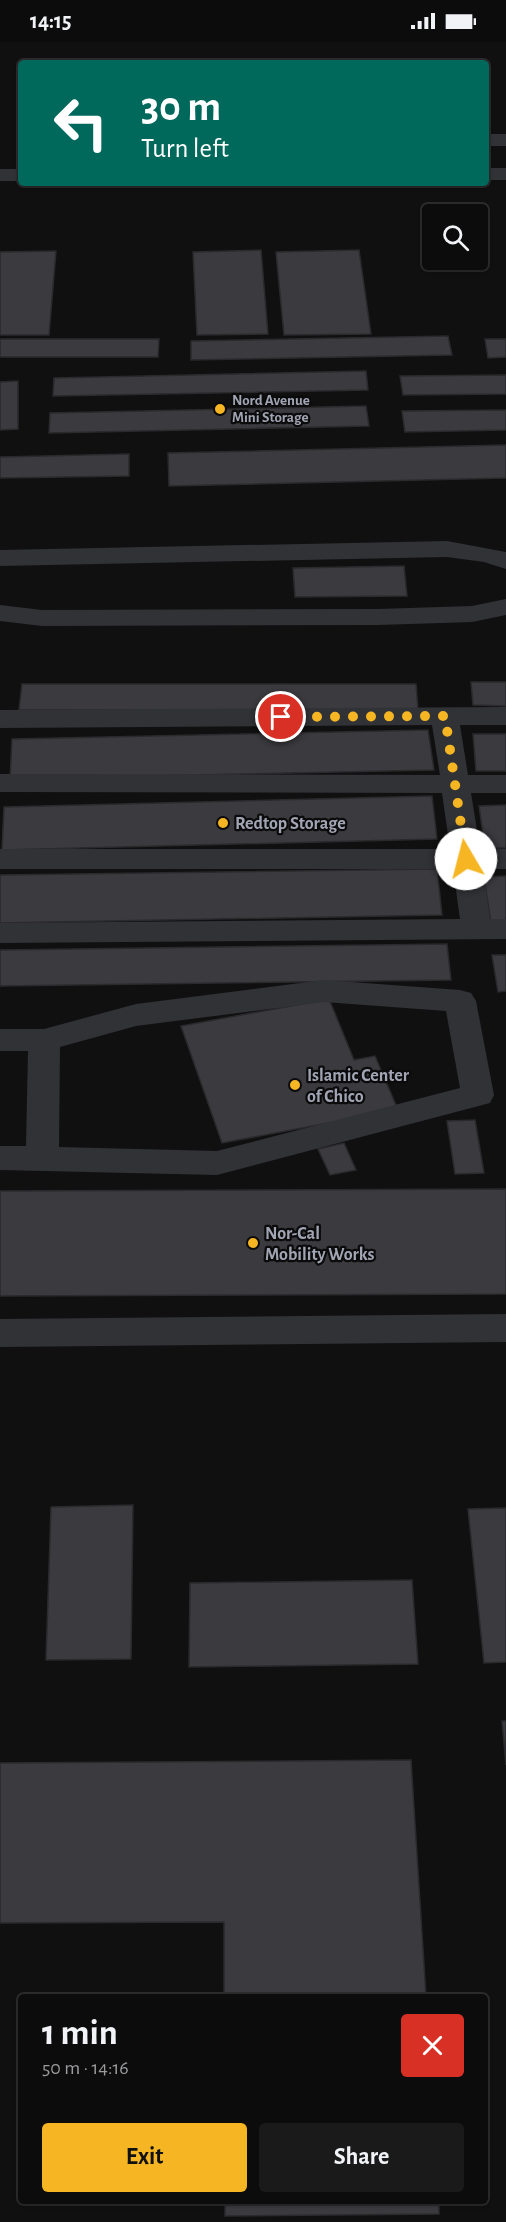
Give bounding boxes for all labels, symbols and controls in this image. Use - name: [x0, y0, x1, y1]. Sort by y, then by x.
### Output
- text: 14:15: [30, 10, 71, 32]
- icon: left: [42, 84, 120, 162]
- text: 30 m: [141, 86, 221, 128]
- text: Turn left: [141, 135, 229, 162]
- map controls: [422, 204, 488, 270]
- button: search: [422, 204, 488, 270]
- place label: Nord Avenue Mini Storage: [232, 393, 310, 425]
- marker: Nord Avenue Mini Storage: [213, 402, 227, 416]
- pin: [255, 691, 306, 742]
- icon: arrive: [264, 700, 297, 733]
- place label: Redtop Storage: [235, 815, 346, 833]
- marker: Redtop Storage: [216, 816, 230, 830]
- position arrow: [434, 827, 498, 891]
- place label: Islamic Center of Chico: [307, 1067, 410, 1106]
- marker: Islamic Center of Chico: [288, 1078, 302, 1092]
- place label: Nor-Cal Mobility Works: [265, 1225, 375, 1264]
- marker: Nor-Cal Mobility Works: [246, 1236, 260, 1250]
- button: close: [401, 2014, 464, 2077]
- text: 1 min: [42, 2015, 118, 2051]
- text: 50 m · 14:16: [42, 2058, 129, 2078]
- button: Exit: [42, 2123, 247, 2192]
- button: Share: [259, 2123, 464, 2192]

